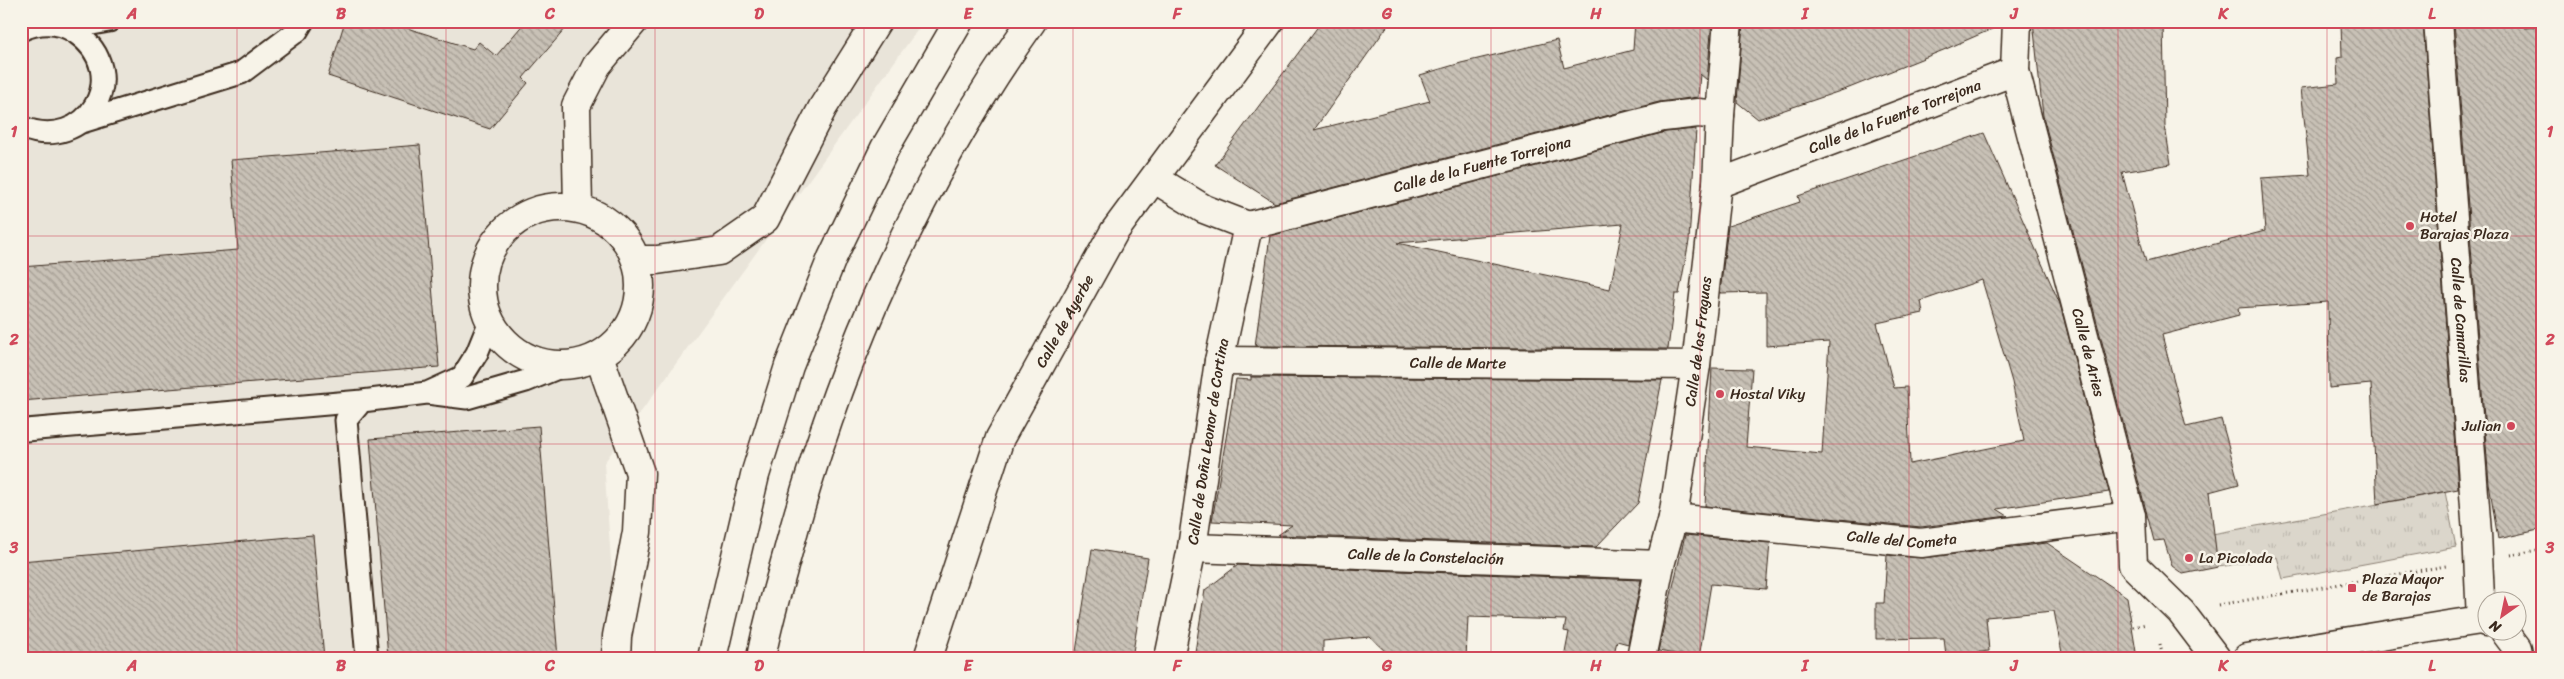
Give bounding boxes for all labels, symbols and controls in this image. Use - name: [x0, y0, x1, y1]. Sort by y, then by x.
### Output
- text: A: [126, 0, 137, 28]
- text: B: [336, 0, 347, 28]
- text: C: [544, 0, 556, 28]
- text: D: [754, 0, 764, 28]
- text: E: [964, 0, 974, 28]
- text: F: [1172, 0, 1183, 28]
- text: G: [1381, 0, 1393, 28]
- text: H: [1589, 0, 1602, 28]
- text: I: [1801, 0, 1810, 28]
- text: J: [2009, 0, 2019, 28]
- text: K: [2217, 0, 2229, 28]
- text: L: [2428, 0, 2436, 28]
- street label: Calle de la Fuente Torrejona: [1805, 72, 1985, 161]
- text: 1: [11, 117, 18, 146]
- text: 1: [2547, 117, 2554, 146]
- street label: Calle de la Fuente Torrejona: [1390, 129, 1574, 200]
- place label: Hotel Barajas Plaza: [2420, 204, 2509, 247]
- marker: Hotel Barajas Plaza: [2404, 220, 2416, 232]
- street label: Calle de Camarillas: [2443, 257, 2479, 384]
- street label: Calle de Ayerbe: [1028, 269, 1101, 373]
- street label: Calle de las Fraguas: [1677, 275, 1719, 408]
- street label: Calle de Aries: [2064, 305, 2112, 400]
- text: 2: [8, 325, 19, 354]
- text: 2: [2544, 325, 2555, 354]
- street label: Calle de Doña Leonor de Cortina: [1180, 335, 1237, 546]
- street label: Calle de Marte: [1410, 350, 1507, 376]
- place label: Hostal Viky: [1730, 381, 1806, 407]
- marker: Hostal Viky: [1714, 388, 1726, 400]
- place label: Julian: [2461, 413, 2501, 439]
- marker: Julian: [2505, 420, 2517, 432]
- street label: Calle del Cometa: [1846, 523, 1959, 556]
- text: 3: [9, 533, 19, 562]
- text: 3: [2545, 533, 2555, 562]
- street label: Calle de la Constelación: [1347, 541, 1504, 572]
- place label: La Picolada: [2199, 545, 2273, 571]
- marker: La Picolada: [2183, 552, 2195, 564]
- place label: Plaza Mayor de Barajas: [2362, 566, 2444, 609]
- marker: Plaza Mayor de Barajas: [2346, 582, 2358, 594]
- north arrow: [2476, 592, 2526, 642]
- text: N: [2484, 613, 2507, 640]
- text: A: [126, 651, 137, 679]
- text: B: [336, 651, 347, 679]
- text: C: [544, 651, 556, 679]
- text: D: [754, 651, 764, 679]
- text: E: [964, 651, 974, 679]
- text: F: [1172, 651, 1183, 679]
- text: G: [1381, 651, 1393, 679]
- text: H: [1589, 651, 1602, 679]
- text: I: [1801, 651, 1810, 679]
- text: J: [2009, 651, 2019, 679]
- text: K: [2217, 651, 2229, 679]
- text: L: [2428, 651, 2436, 679]

